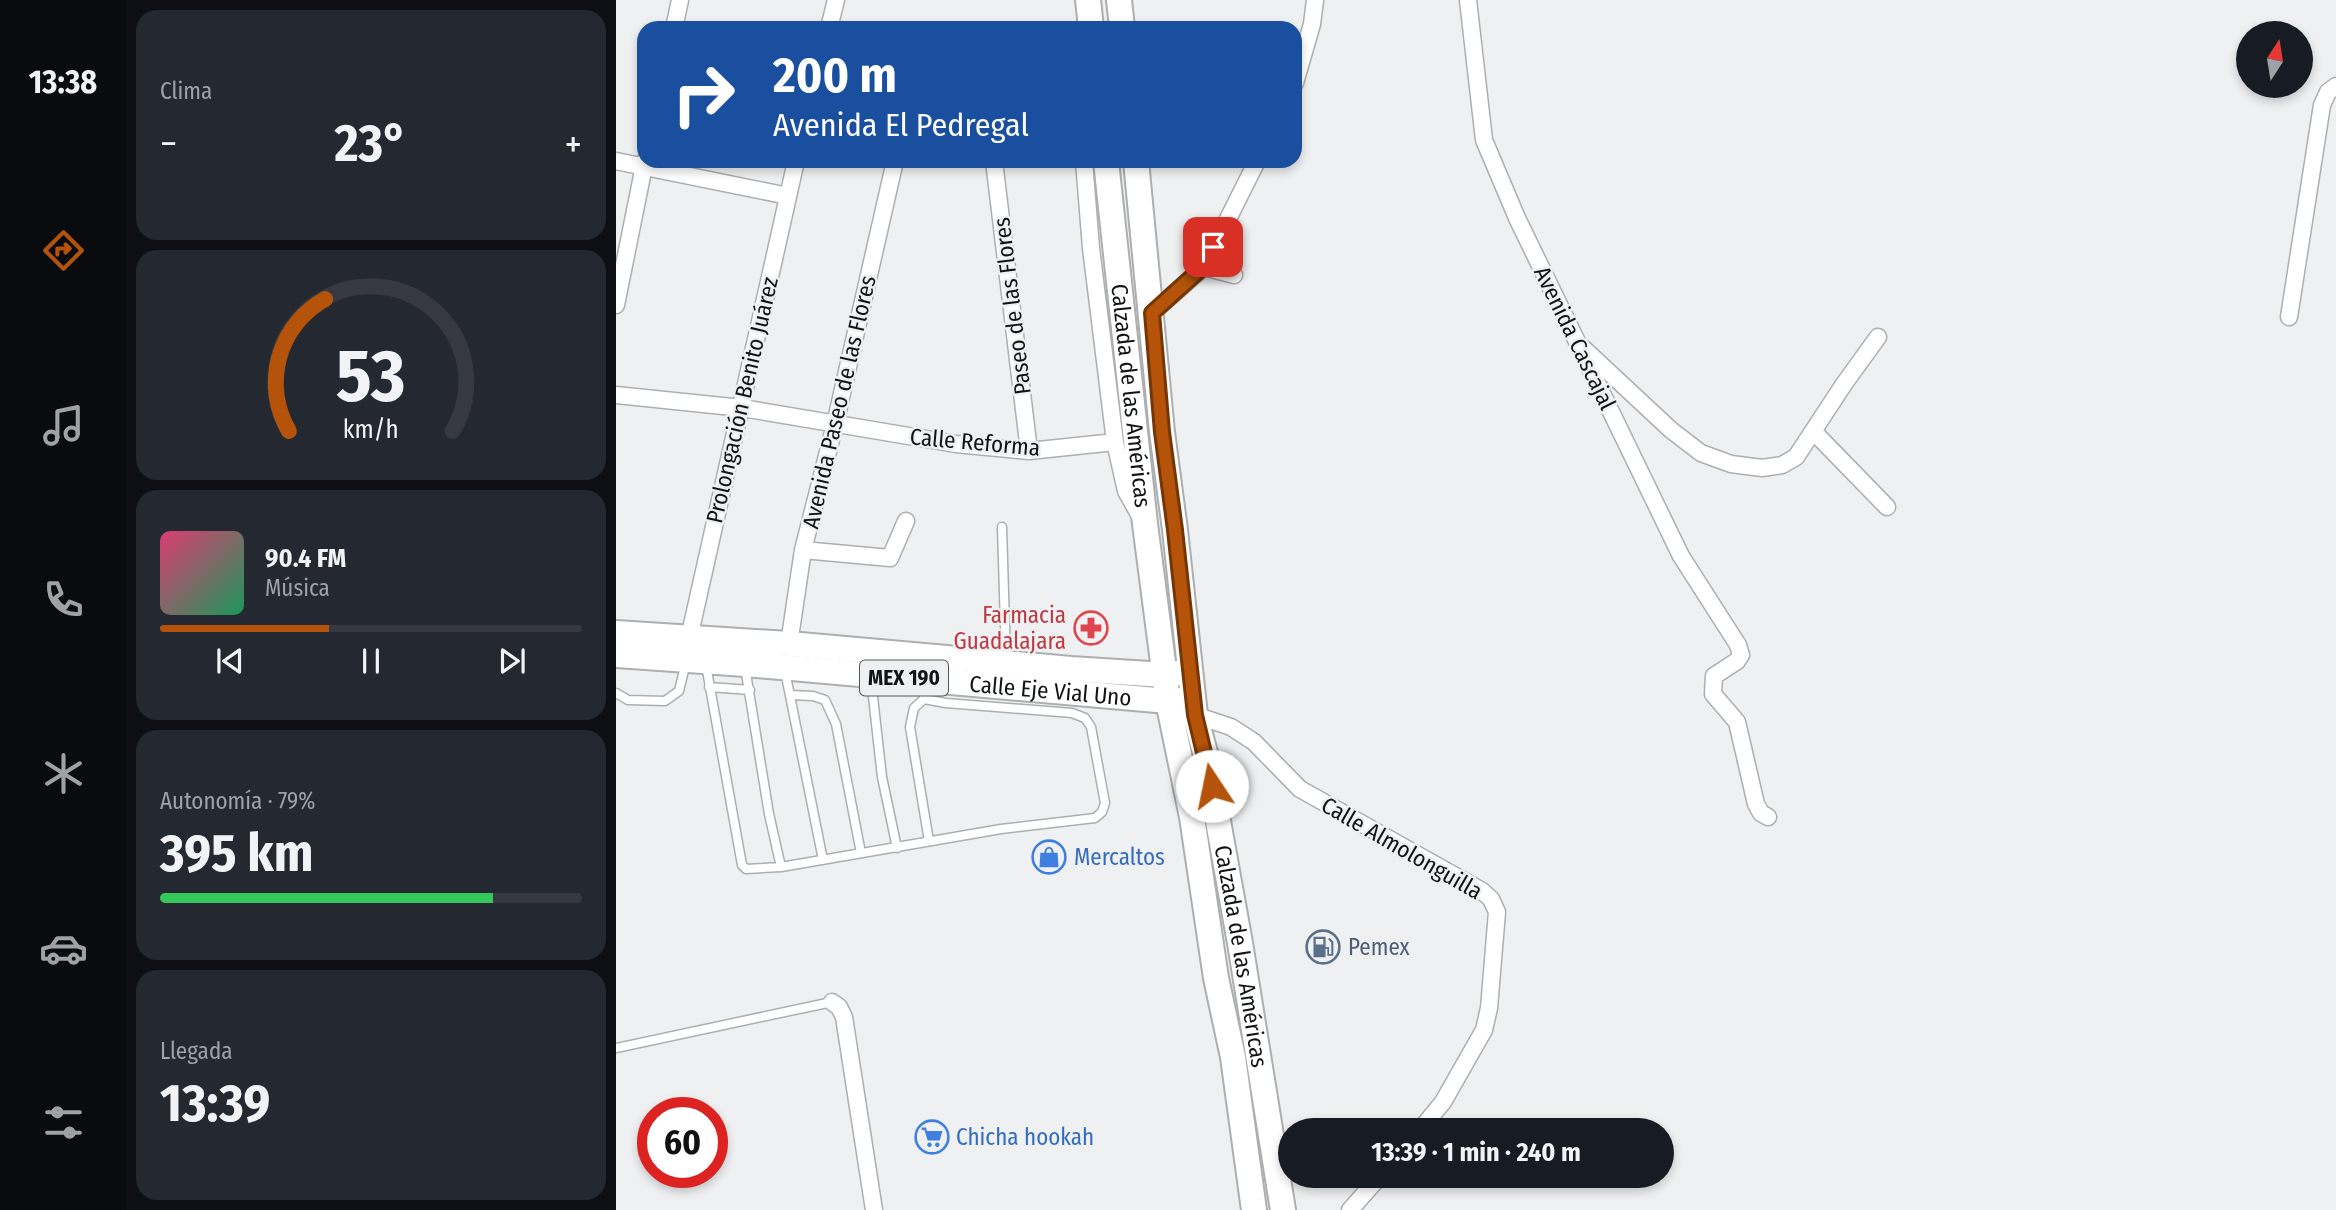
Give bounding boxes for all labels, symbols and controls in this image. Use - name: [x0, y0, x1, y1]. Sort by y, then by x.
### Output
- north arrow: [2236, 21, 2314, 98]
- map controls: [2236, 21, 2313, 98]
- text: 200 m: [773, 46, 897, 105]
- icon: right: [658, 49, 749, 140]
- text: 13:38: [29, 63, 97, 101]
- text: Clima: [160, 77, 212, 105]
- text: Avenida El Pedregal: [773, 106, 1029, 144]
- text: 23°: [334, 112, 407, 175]
- text: −: [160, 121, 177, 167]
- text: +: [565, 121, 582, 167]
- street label: Paseo de las Flores: [987, 216, 1037, 396]
- pin: [1183, 217, 1243, 277]
- icon: directions: [39, 226, 88, 275]
- icon: arrive: [1194, 228, 1232, 266]
- street label: Avenida Cascajal: [1528, 262, 1622, 414]
- street label: Avenida Paseo de las Flores: [796, 272, 882, 531]
- street label: Prolongación Benito Juárez: [700, 274, 784, 526]
- street label: Calzada de las Américas: [1105, 282, 1157, 509]
- text: 53: [336, 333, 406, 420]
- icon: music: [39, 401, 88, 450]
- text: km/h: [343, 415, 399, 445]
- street label: Calle Reforma: [909, 422, 1041, 462]
- text: 90.4 FM: [265, 543, 346, 574]
- text: Música: [265, 574, 330, 602]
- icon: phone: [39, 575, 88, 624]
- place label: Farmacia Guadalajara: [954, 601, 1066, 655]
- pharmacy icon: Farmacia Guadalajara: [1072, 609, 1110, 647]
- icon: previous: [211, 642, 249, 680]
- icon: pause: [352, 642, 390, 680]
- icon: next: [493, 642, 531, 680]
- road number: MEX 190: [860, 660, 948, 696]
- street label: Calle Eje Vial Uno: [968, 670, 1133, 712]
- icon: climate: [39, 749, 88, 798]
- position arrow: [1175, 749, 1249, 823]
- text: Autonomía · 79%: [160, 787, 315, 815]
- street label: Calle Almolonguilla: [1317, 791, 1487, 905]
- text: 395 km: [160, 822, 314, 885]
- shop icon: Mercaltos: [1030, 838, 1068, 876]
- place label: Mercaltos: [1074, 843, 1165, 871]
- street label: Calzada de las Américas: [1209, 843, 1274, 1070]
- icon: car: [39, 924, 88, 973]
- fuel station icon: Pemex: [1304, 928, 1342, 966]
- place label: Pemex: [1348, 933, 1410, 961]
- text: Llegada: [160, 1037, 232, 1065]
- text: 13:39: [160, 1072, 270, 1135]
- speed limit sign: 60: [637, 1097, 728, 1188]
- icon: filters: [39, 1098, 88, 1147]
- supermarket icon: Chicha hookah: [913, 1118, 951, 1156]
- place label: Chicha hookah: [956, 1123, 1094, 1151]
- text: 13:39 · 1 min · 240 m: [1371, 1137, 1581, 1168]

